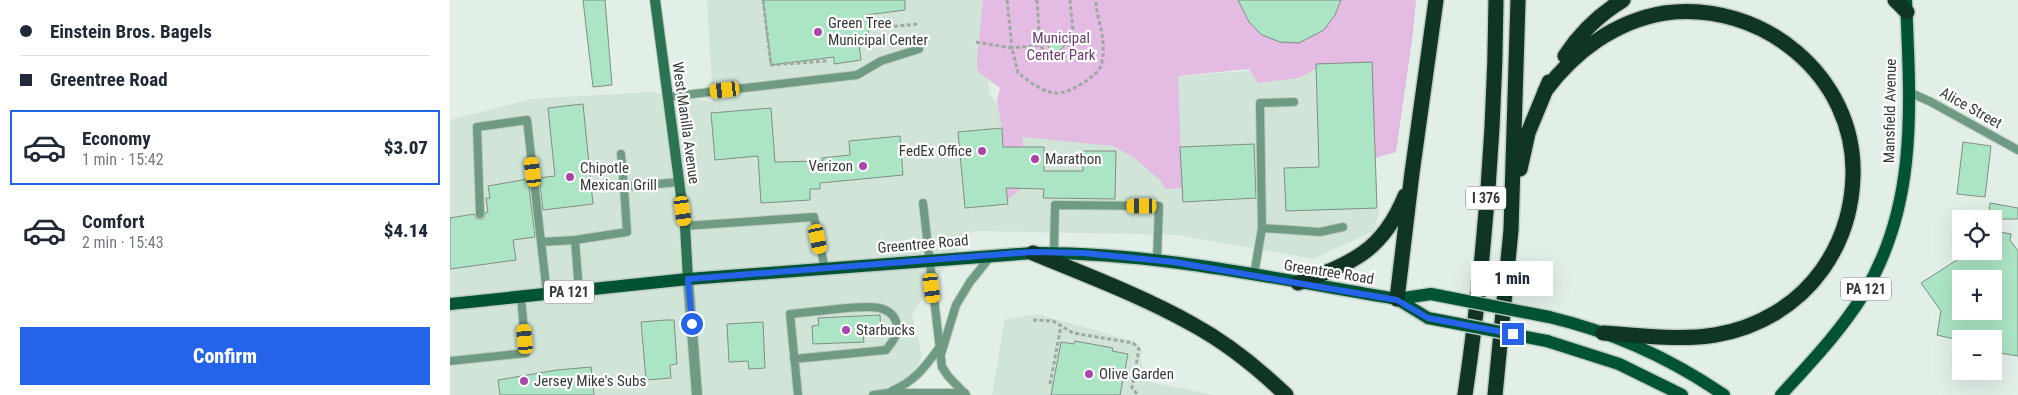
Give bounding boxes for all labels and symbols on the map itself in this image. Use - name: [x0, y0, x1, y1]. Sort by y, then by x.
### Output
- place label: Green Tree Municipal Center: [828, 14, 928, 49]
- marker: Green Tree Municipal Center: [812, 26, 824, 38]
- park label: Municipal Center Park: [1026, 29, 1096, 64]
- street label: Mansfield Avenue: [1880, 59, 1900, 163]
- street label: West Manilla Avenue: [669, 61, 703, 185]
- car: [709, 81, 740, 99]
- street label: Alice Street: [1937, 84, 2005, 132]
- place label: FedEx Office: [899, 142, 972, 160]
- marker: FedEx Office: [976, 145, 988, 157]
- place label: Marathon: [1045, 150, 1101, 168]
- marker: Marathon: [1029, 153, 1041, 165]
- car: [523, 156, 542, 188]
- place label: Verizon: [809, 157, 853, 175]
- place label: Chipotle Mexican Grill: [580, 159, 657, 194]
- marker: Verizon: [857, 160, 869, 172]
- marker: Chipotle Mexican Grill: [564, 171, 576, 183]
- road number: I 376: [1466, 187, 1506, 210]
- car: [673, 195, 692, 227]
- car: [1127, 199, 1157, 214]
- car: [807, 223, 828, 255]
- street label: Greentree Road: [877, 231, 969, 257]
- street label: Greentree Road: [1283, 256, 1375, 288]
- callout: 1 min: [1472, 262, 1554, 296]
- car: [922, 272, 941, 304]
- road number: PA 121: [1841, 278, 1891, 300]
- road number: PA 121: [544, 280, 594, 304]
- route start: [681, 313, 703, 335]
- place label: Starbucks: [856, 321, 915, 339]
- car: [516, 323, 533, 355]
- route end: [1502, 323, 1524, 345]
- marker: Starbucks: [840, 324, 852, 336]
- place label: Olive Garden: [1099, 365, 1174, 383]
- marker: Olive Garden: [1083, 368, 1095, 380]
- place label: Jersey Mike's Subs: [534, 372, 646, 390]
- marker: Jersey Mike's Subs: [518, 375, 530, 387]

